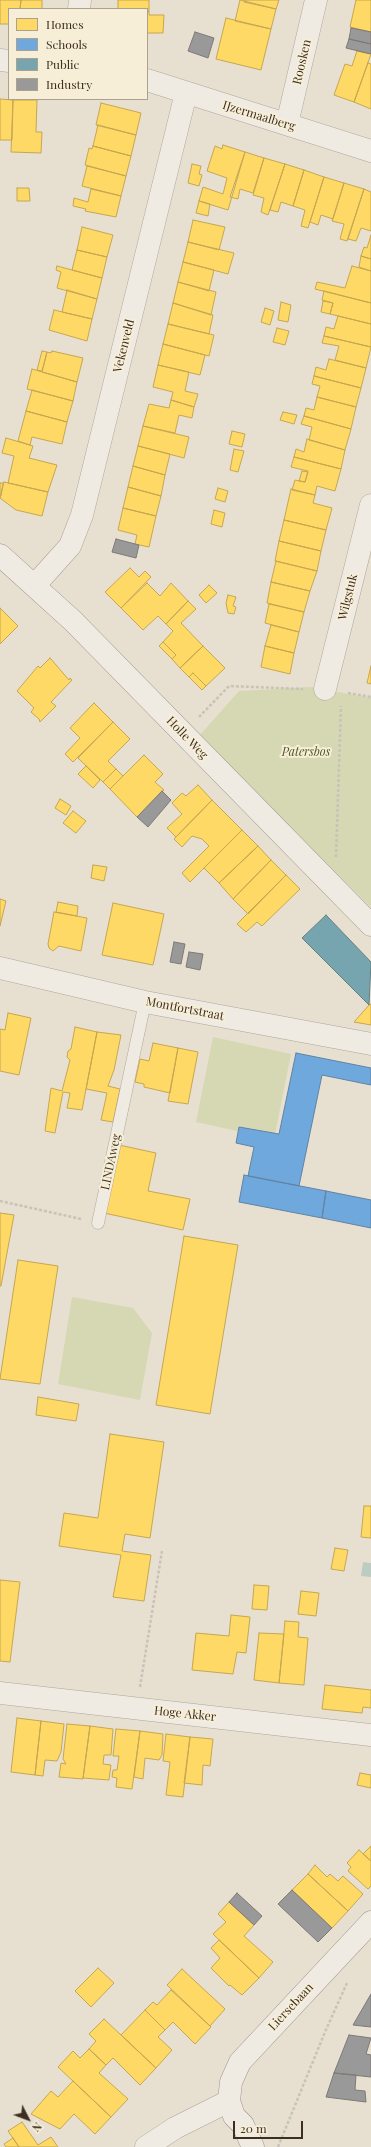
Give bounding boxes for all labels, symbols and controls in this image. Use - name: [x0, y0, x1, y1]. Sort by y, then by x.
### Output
- legend: [8, 8, 148, 100]
- text: Homes: [46, 16, 84, 32]
- text: Schools: [46, 36, 87, 52]
- street label: Roosken: [290, 38, 314, 86]
- text: Public: [46, 56, 79, 72]
- text: Industry: [46, 76, 92, 92]
- street label: IJzermaalberg: [221, 98, 297, 134]
- street label: Vekenveld: [110, 318, 138, 374]
- street label: Wilgstuk: [335, 572, 361, 622]
- street label: Holle Weg: [163, 714, 211, 762]
- park label: Patersbos: [282, 745, 330, 759]
- street label: Montfortstraat: [145, 994, 225, 1024]
- street label: LINDAweg: [98, 1133, 124, 1191]
- street label: Hoge Akker: [153, 1704, 217, 1724]
- street label: Liersebaan: [266, 1980, 316, 2034]
- north arrow: [8, 2099, 48, 2139]
- scale bar: [235, 2113, 305, 2139]
- text: N: [29, 2119, 46, 2135]
- text: 20 m: [240, 2120, 267, 2136]

